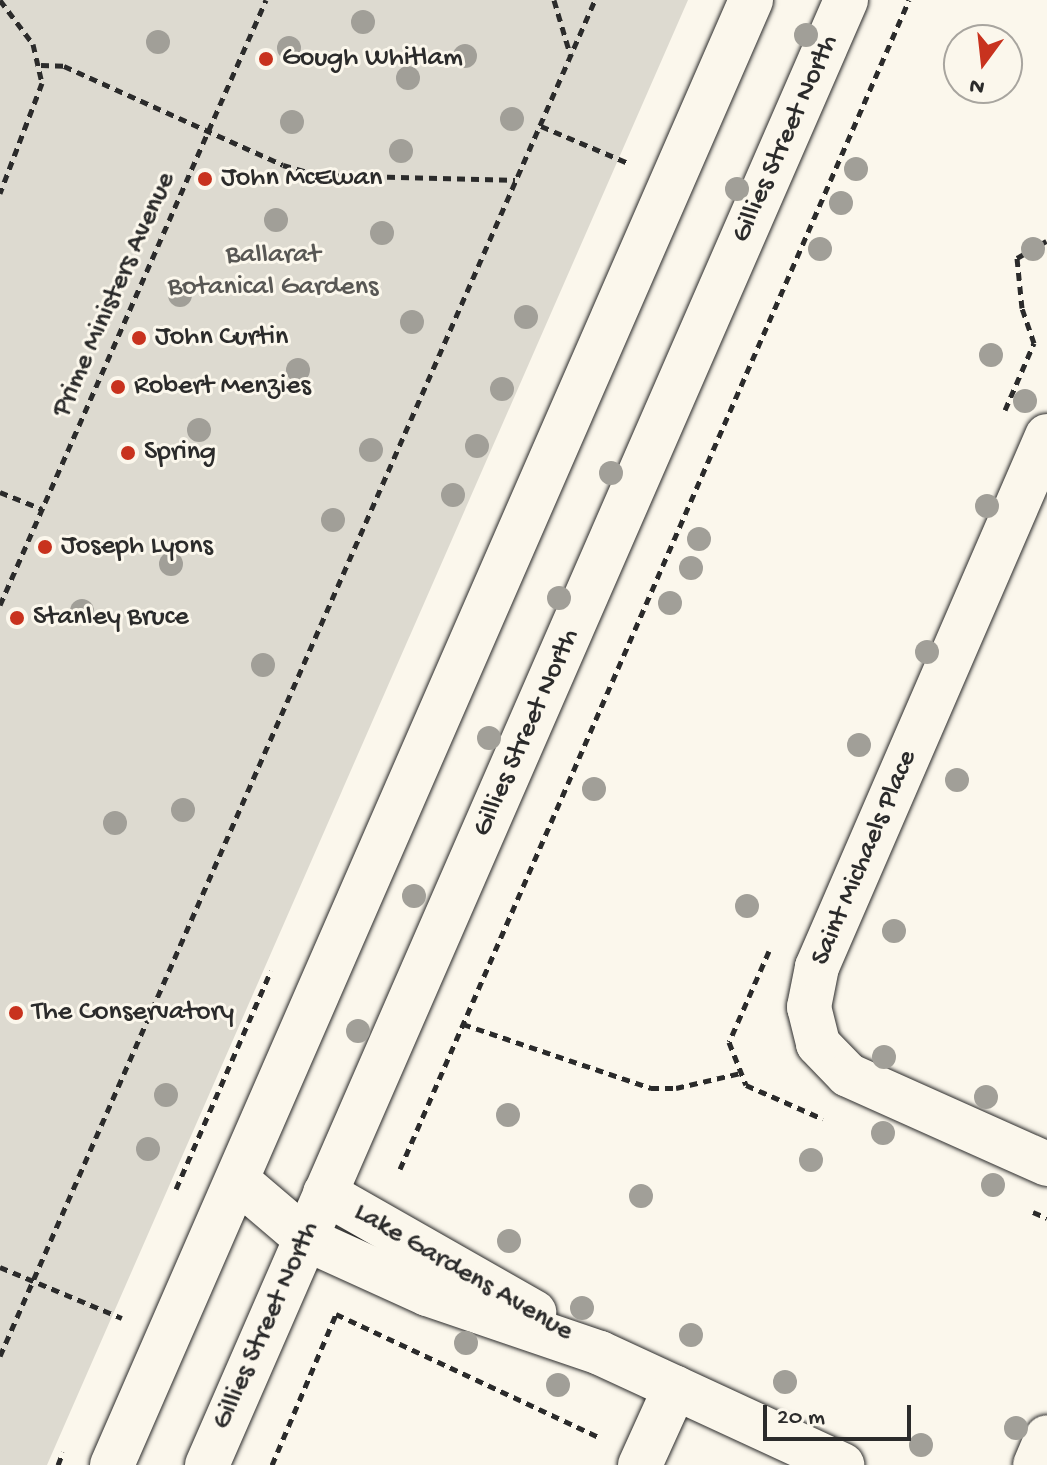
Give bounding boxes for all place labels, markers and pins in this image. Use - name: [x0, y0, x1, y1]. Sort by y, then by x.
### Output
- place label: Gough Whitlam: [282, 42, 463, 76]
- marker: Gough Whitlam: [257, 50, 275, 68]
- place label: John McEwan: [221, 162, 382, 196]
- marker: John McEwan: [196, 170, 214, 188]
- place label: John Curtin: [155, 321, 288, 355]
- marker: John Curtin: [130, 329, 148, 347]
- place label: Robert Menzies: [134, 370, 311, 404]
- marker: Robert Menzies: [109, 378, 127, 396]
- place label: Spring: [144, 436, 216, 470]
- marker: Spring: [119, 444, 137, 462]
- place label: Joseph Lyons: [61, 530, 213, 564]
- marker: Joseph Lyons: [36, 538, 54, 556]
- place label: Stanley Bruce: [33, 601, 189, 635]
- marker: Stanley Bruce: [8, 609, 26, 627]
- place label: The Conservatory: [32, 996, 234, 1030]
- marker: The Conservatory: [7, 1004, 25, 1022]

